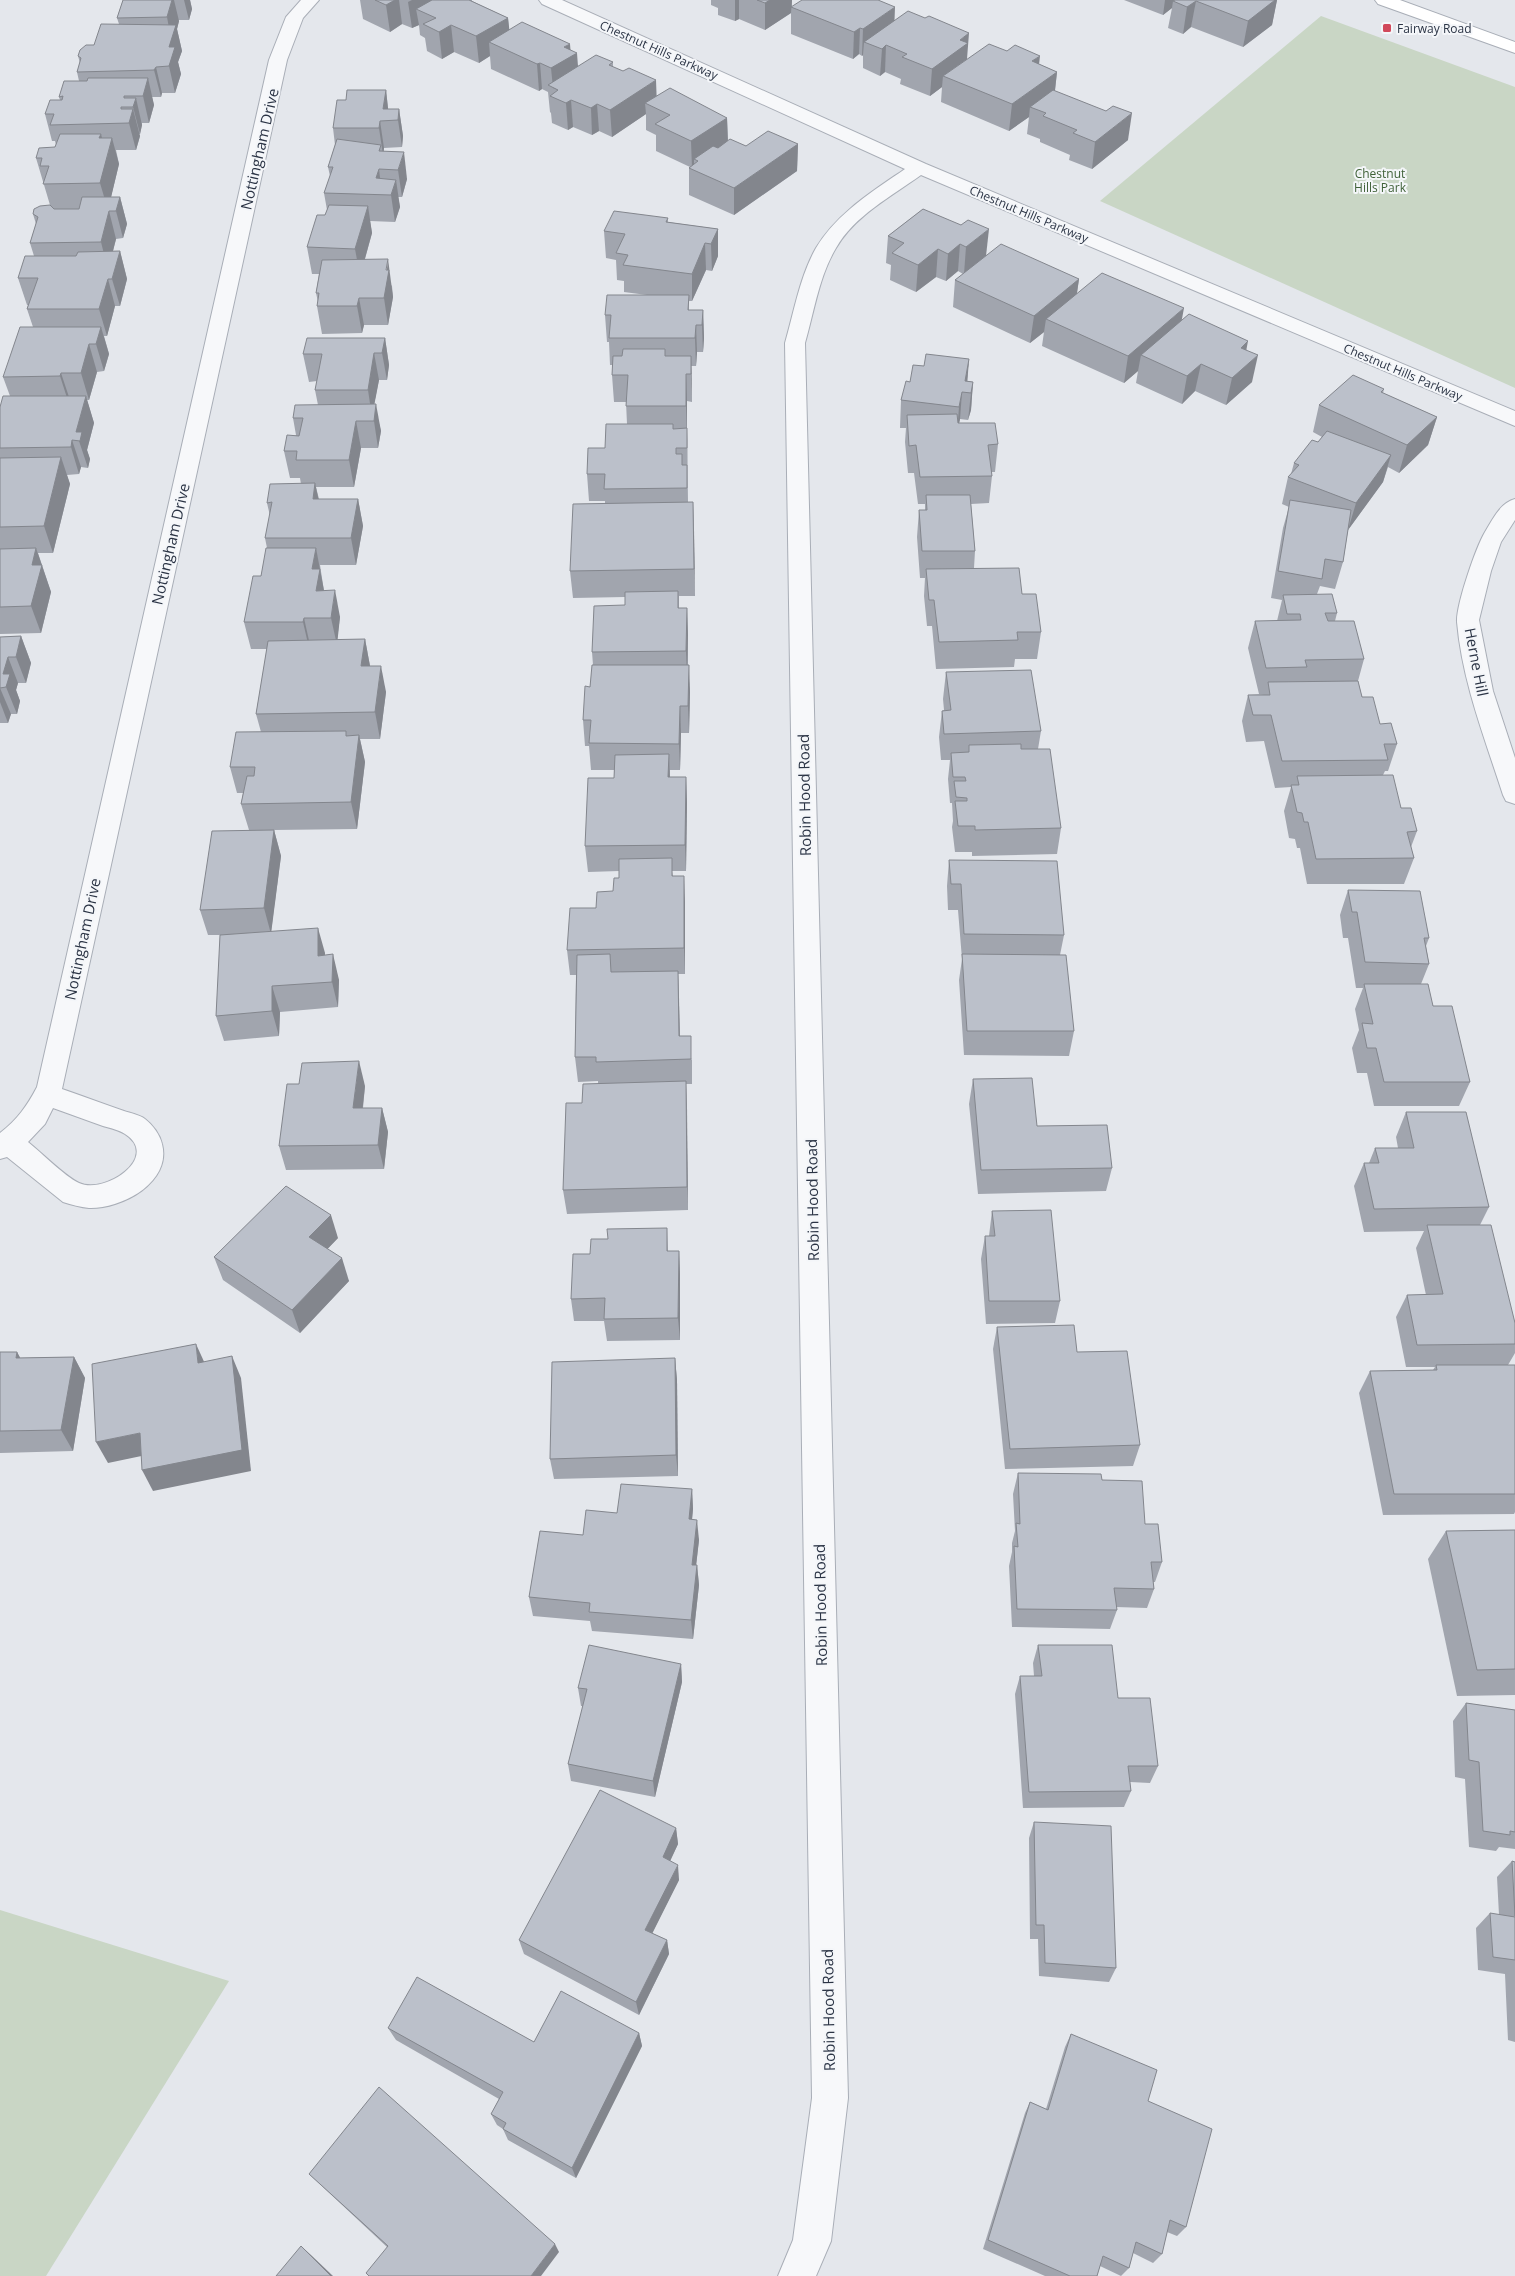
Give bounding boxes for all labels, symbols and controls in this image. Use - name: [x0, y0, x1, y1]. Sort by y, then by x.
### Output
- street label: Chestnut Hills Parkway: [597, 16, 722, 84]
- place label: Fairway Road: [1397, 20, 1472, 37]
- marker: Fairway Road: [1381, 22, 1393, 34]
- street label: Nottingham Drive: [235, 86, 283, 212]
- park label: Chestnut Hills Park: [1354, 165, 1407, 196]
- street label: Chestnut Hills Parkway: [967, 181, 1092, 247]
- street label: Chestnut Hills Parkway: [1341, 339, 1466, 405]
- street label: Nottingham Drive: [146, 481, 194, 607]
- street label: Herne Hill: [1461, 626, 1493, 698]
- street label: Robin Hood Road: [793, 734, 815, 856]
- street label: Nottingham Drive: [59, 876, 105, 1002]
- street label: Robin Hood Road: [801, 1139, 823, 1261]
- street label: Robin Hood Road: [809, 1544, 831, 1666]
- street label: Robin Hood Road: [817, 1949, 839, 2071]

